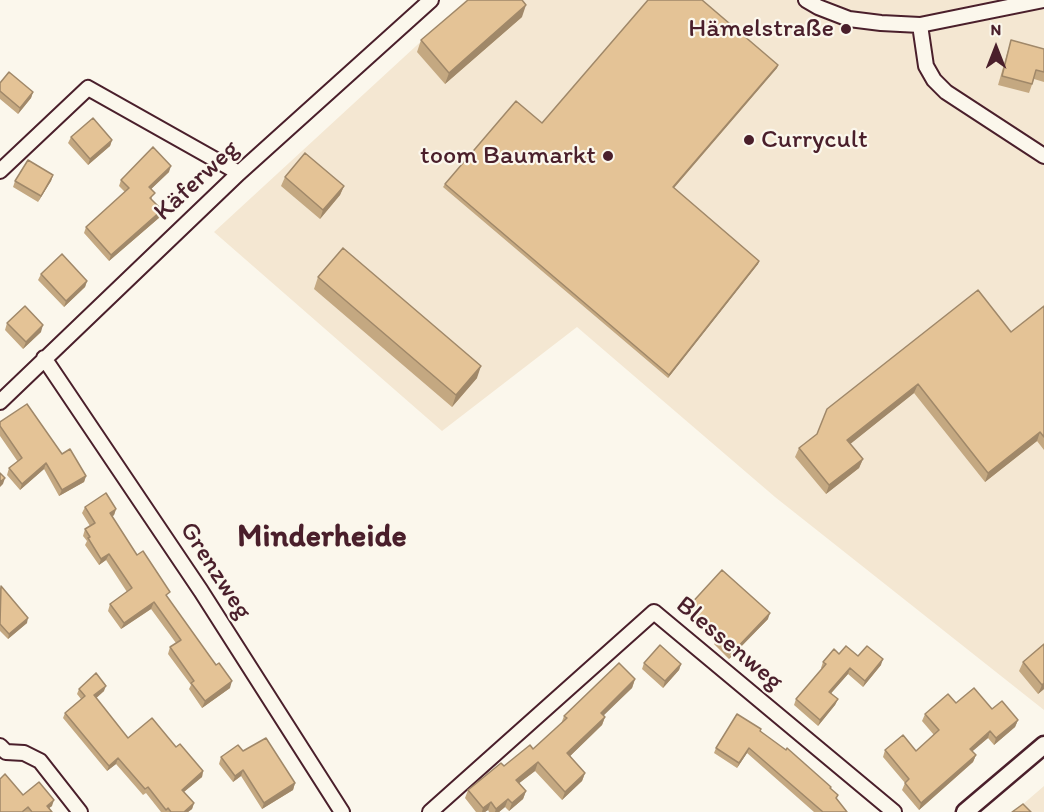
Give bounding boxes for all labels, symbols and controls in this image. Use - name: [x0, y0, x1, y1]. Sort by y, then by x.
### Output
- place label: Hämelstraße: [688, 13, 834, 45]
- north arrow: [966, 18, 1026, 78]
- text: N: [991, 20, 1001, 39]
- marker: Hämelstraße: [839, 22, 853, 36]
- place label: Currycult: [761, 124, 868, 156]
- marker: Currycult: [742, 133, 756, 147]
- street label: Käferweg: [148, 134, 246, 228]
- place label: toom Baumarkt: [420, 140, 596, 172]
- marker: toom Baumarkt: [601, 149, 615, 163]
- street label: Grenzweg: [172, 516, 258, 626]
- district label: Minderheide: [237, 519, 407, 557]
- street label: Blessenweg: [669, 590, 789, 698]

